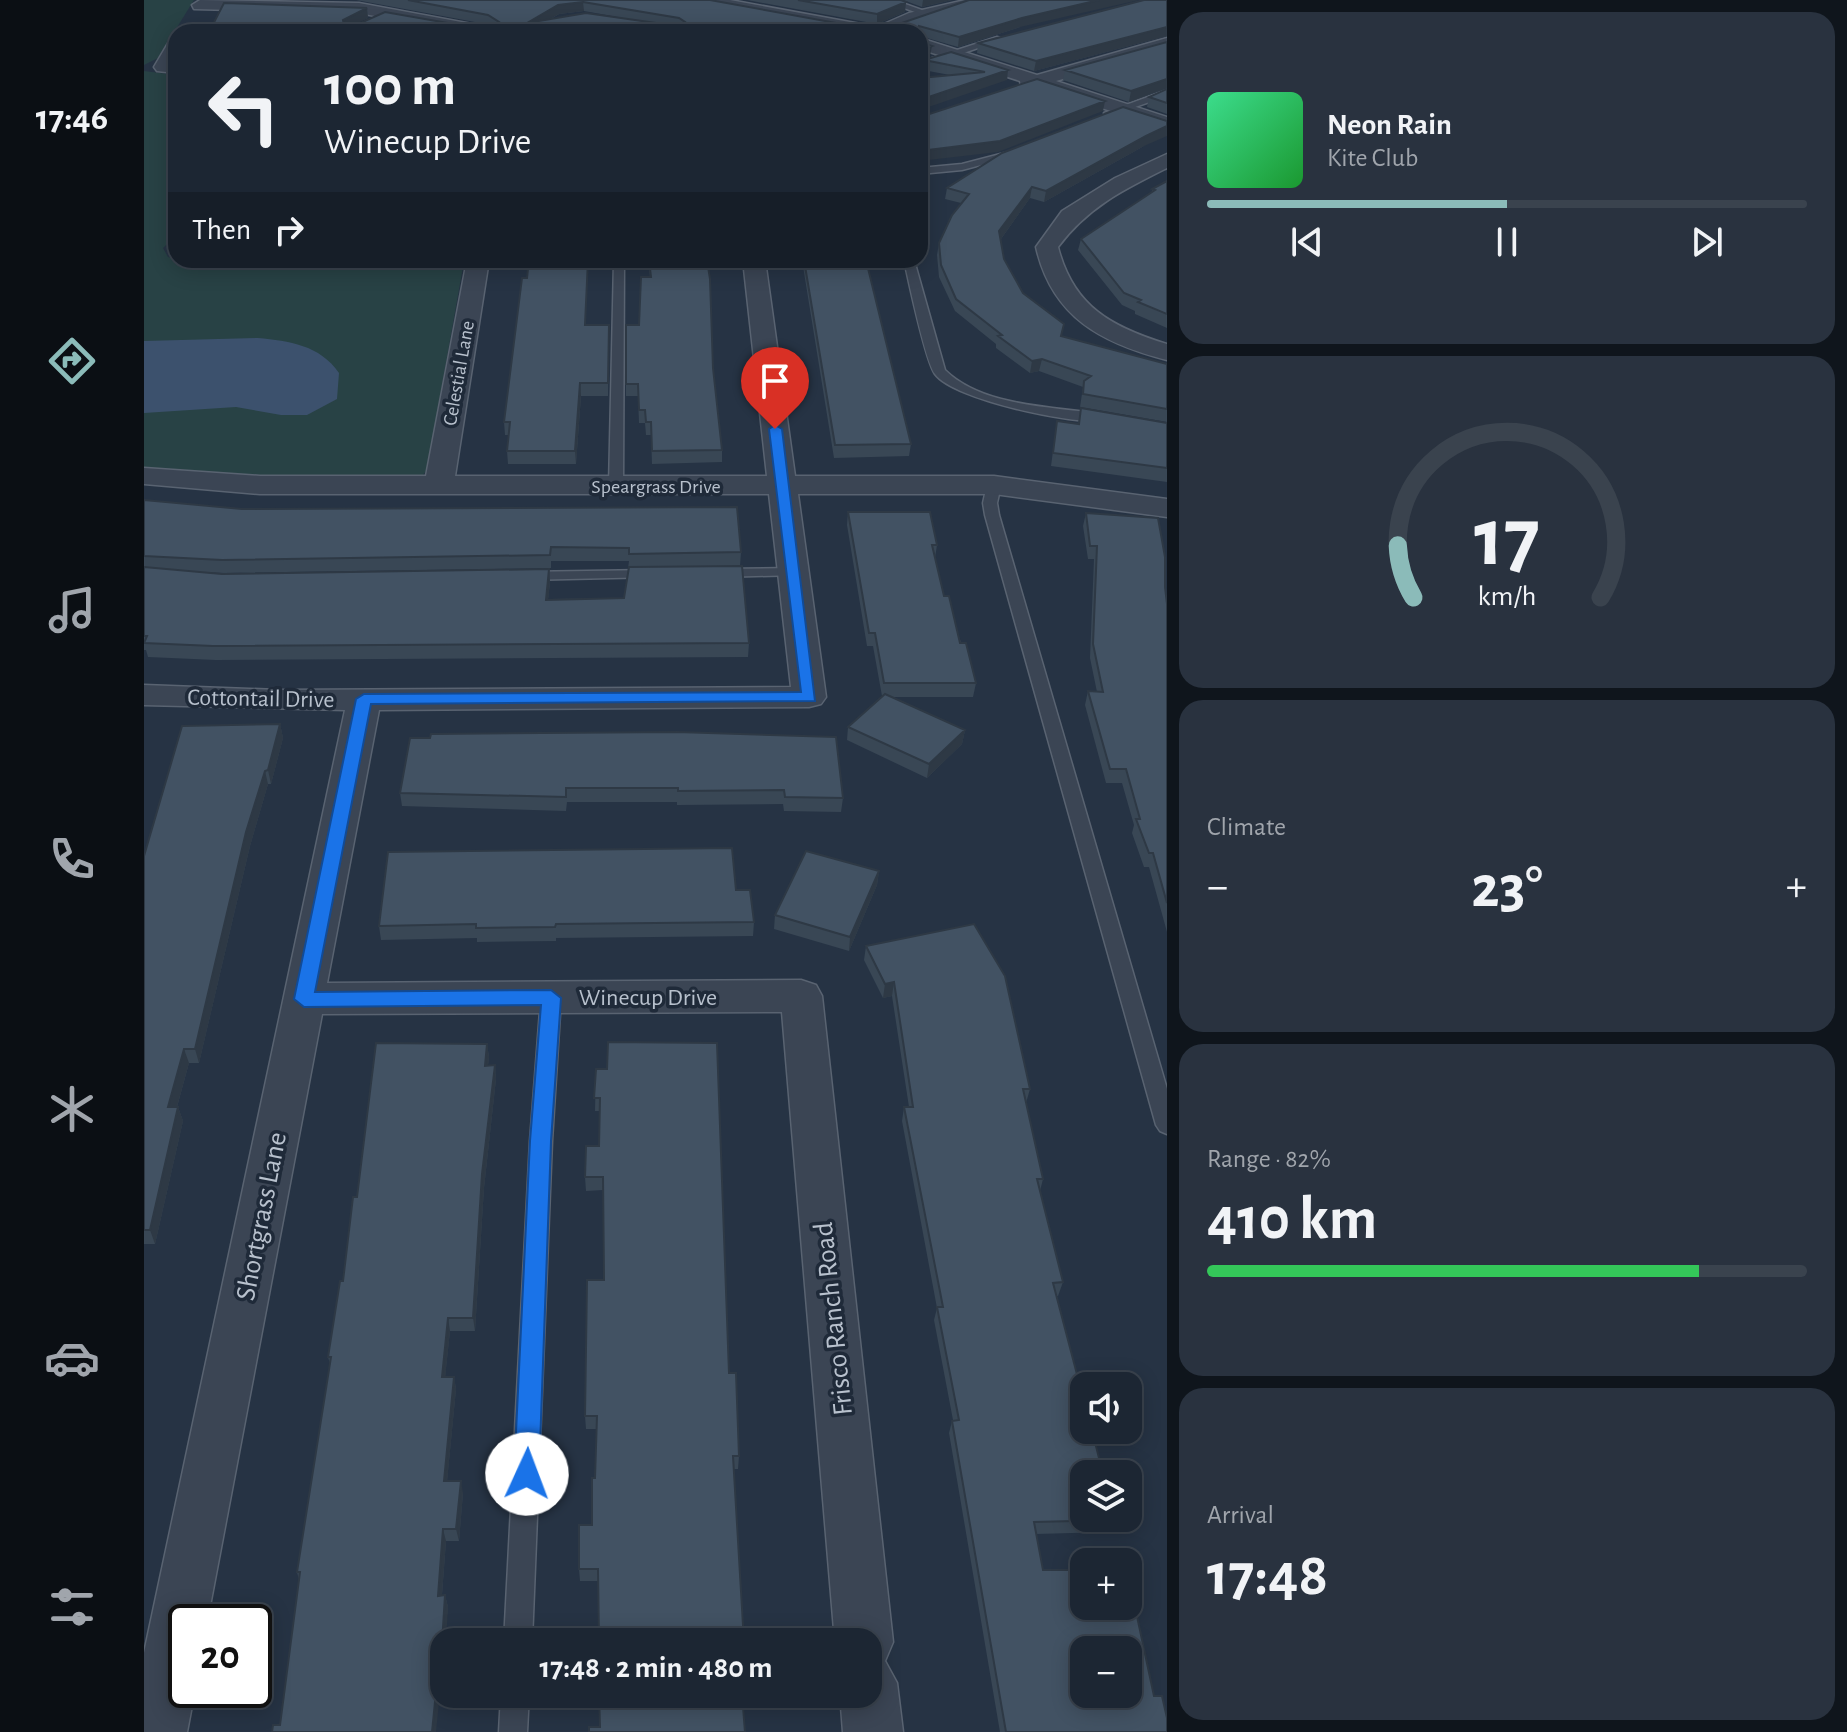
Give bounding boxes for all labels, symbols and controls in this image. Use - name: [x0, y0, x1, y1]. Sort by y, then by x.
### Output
- icon: left: [192, 56, 296, 160]
- text: 100 m: [324, 59, 456, 115]
- text: 17:46: [36, 100, 108, 136]
- text: Neon Rain: [1327, 110, 1452, 140]
- text: Winecup Drive: [324, 124, 531, 160]
- text: Kite Club: [1327, 145, 1418, 171]
- icon: right: [267, 208, 311, 252]
- text: Then: [192, 215, 251, 245]
- icon: previous: [1285, 220, 1329, 264]
- icon: pause: [1485, 220, 1529, 264]
- icon: next: [1685, 220, 1729, 264]
- street label: Celestial Lane: [440, 319, 478, 427]
- icon: directions: [44, 333, 100, 389]
- pin: [741, 347, 809, 429]
- icon: arrive: [753, 359, 797, 403]
- street label: Speargrass Drive: [591, 477, 721, 497]
- text: 17: [1474, 497, 1540, 581]
- icon: music: [44, 582, 100, 638]
- text: km/h: [1478, 582, 1536, 611]
- street label: Cottontail Drive: [187, 686, 335, 712]
- text: Climate: [1207, 814, 1286, 840]
- icon: phone: [44, 831, 100, 887]
- text: 23°: [1471, 858, 1543, 918]
- text: −: [1207, 865, 1228, 909]
- text: +: [1786, 865, 1807, 909]
- street label: Winecup Drive: [579, 986, 717, 1010]
- icon: climate: [44, 1081, 100, 1137]
- street label: Shortgrass Lane: [232, 1130, 292, 1303]
- text: Range · 82%: [1207, 1146, 1331, 1172]
- text: 410 km: [1207, 1190, 1377, 1250]
- street label: Frisco Ranch Road: [810, 1221, 858, 1417]
- icon: car: [44, 1330, 100, 1386]
- map controls: [1070, 1372, 1142, 1708]
- button: sound: [1070, 1372, 1142, 1444]
- position arrow: [485, 1432, 569, 1516]
- button: layers: [1070, 1460, 1142, 1532]
- text: Arrival: [1207, 1502, 1274, 1528]
- text: 17:48: [1207, 1546, 1328, 1606]
- button: +: [1070, 1548, 1142, 1620]
- icon: filters: [44, 1579, 100, 1635]
- speed limit sign: 20: [168, 1604, 272, 1708]
- button: −: [1070, 1636, 1142, 1708]
- text: 17:48 · 2 min · 480 m: [539, 1653, 773, 1683]

